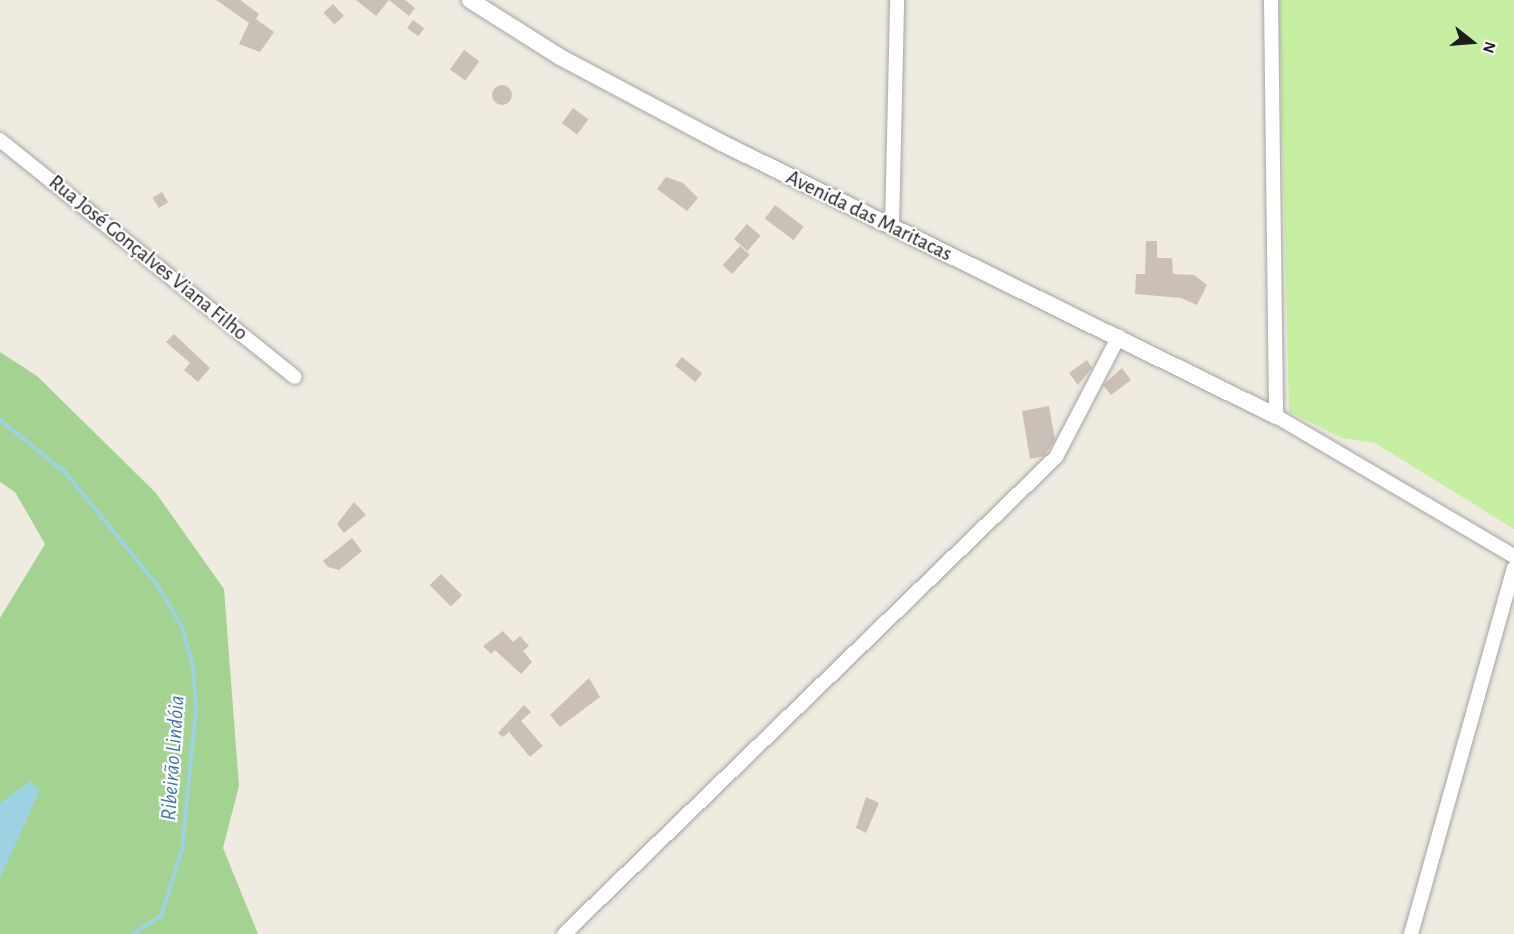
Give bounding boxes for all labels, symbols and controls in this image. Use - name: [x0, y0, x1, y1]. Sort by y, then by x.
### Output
- north arrow: [1442, 12, 1502, 72]
- text: N: [1480, 40, 1498, 55]
- street label: Avenida das Maritacas: [782, 165, 956, 267]
- street label: Rua José Gonçalves Viana Filho: [43, 170, 253, 346]
- water label: Ribeirão Lindóia: [155, 695, 191, 821]

